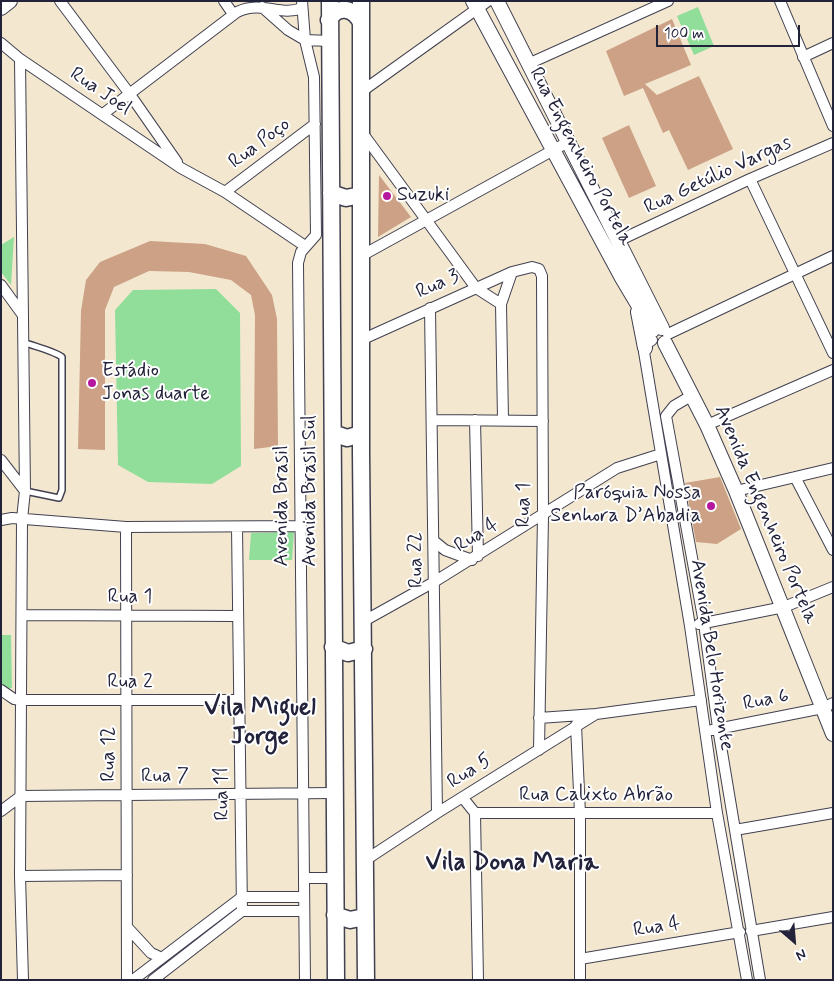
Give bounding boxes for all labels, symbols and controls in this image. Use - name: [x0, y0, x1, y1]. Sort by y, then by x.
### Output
- scale bar: [659, 15, 803, 47]
- text: 100 m: [664, 24, 704, 44]
- street label: Rua Joel: [65, 63, 135, 121]
- street label: Rua Engenheiro Portela: [523, 64, 637, 250]
- street label: Rua Poço: [225, 113, 295, 175]
- street label: Rua Getúlio Vargas: [641, 131, 795, 221]
- place label: Suzuki: [397, 184, 449, 208]
- marker: Suzuki: [381, 190, 393, 202]
- street label: Rua 3: [413, 265, 463, 305]
- place label: Estádio Jonas duarte: [102, 360, 210, 407]
- marker: Estádio Jonas duarte: [86, 377, 98, 389]
- street label: Avenida Engenheiro Portela: [708, 402, 822, 628]
- street label: Avenida Brasil Sul: [299, 415, 323, 567]
- street label: Avenida Brasil: [271, 445, 295, 567]
- place label: Paróquia Nossa Senhora D’Abadia: [550, 482, 701, 529]
- street label: Rua 1: [513, 483, 537, 527]
- marker: Paróquia Nossa Senhora D’Abadia: [705, 500, 717, 512]
- street label: Rua 4: [450, 513, 504, 559]
- street label: Rua 22: [405, 532, 429, 588]
- street label: Avenida Belo Horizonte: [684, 558, 738, 752]
- street label: Rua 1: [108, 586, 152, 610]
- street label: Rua 2: [107, 671, 153, 695]
- street label: Rua 6: [741, 685, 791, 717]
- district label: Vila Miguel Jorge: [204, 694, 316, 753]
- street label: Rua 12: [98, 726, 122, 782]
- street label: Rua 5: [443, 749, 497, 795]
- street label: Rua 7: [141, 765, 189, 789]
- street label: Rua 11: [211, 767, 235, 821]
- street label: Rua Calixto Abrão: [519, 784, 673, 808]
- district label: Vila Dona Maria: [425, 849, 599, 879]
- street label: Rua 4: [632, 912, 682, 944]
- north arrow: [769, 916, 819, 966]
- text: N: [793, 944, 809, 964]

